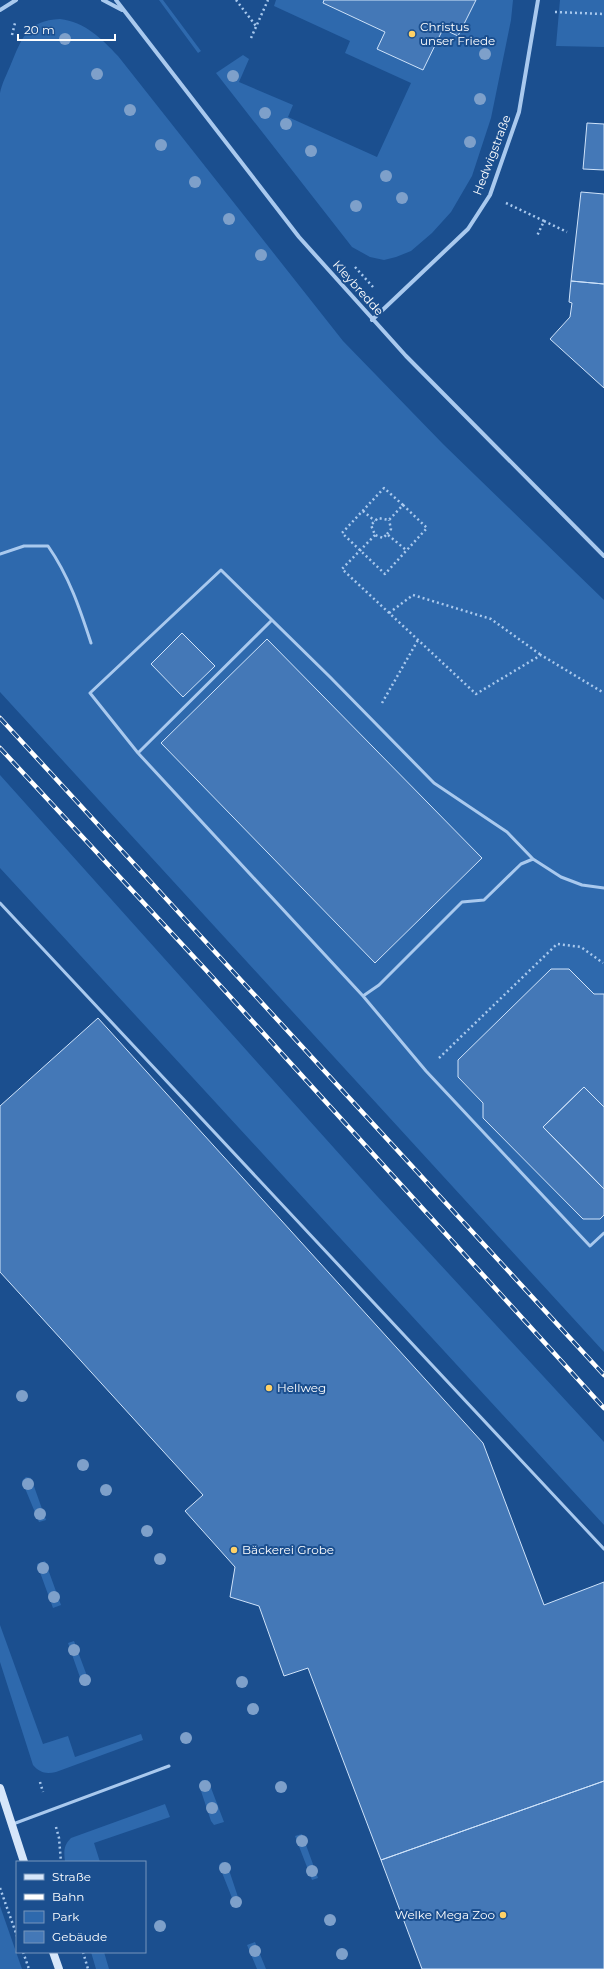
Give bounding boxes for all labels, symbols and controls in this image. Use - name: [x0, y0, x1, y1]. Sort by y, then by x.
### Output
- scale bar: [18, 16, 115, 42]
- place label: Christus unser Friede: [420, 19, 495, 48]
- text: 20 m: [24, 22, 55, 37]
- marker: Christus unser Friede: [407, 29, 417, 39]
- street label: Hedwigstraße: [469, 113, 514, 197]
- street label: Kleybredde: [330, 257, 387, 318]
- place label: Hellweg: [277, 1380, 326, 1395]
- marker: Hellweg: [264, 1383, 274, 1393]
- place label: Bäckerei Grobe: [242, 1542, 334, 1557]
- marker: Bäckerei Grobe: [229, 1545, 239, 1555]
- legend: [16, 1861, 146, 1953]
- text: Straße: [52, 1869, 91, 1884]
- text: Bahn: [52, 1889, 84, 1904]
- place label: Welke Mega Zoo: [395, 1907, 495, 1922]
- text: Park: [52, 1909, 80, 1924]
- marker: Welke Mega Zoo: [498, 1910, 508, 1920]
- text: Gebäude: [52, 1929, 107, 1944]

